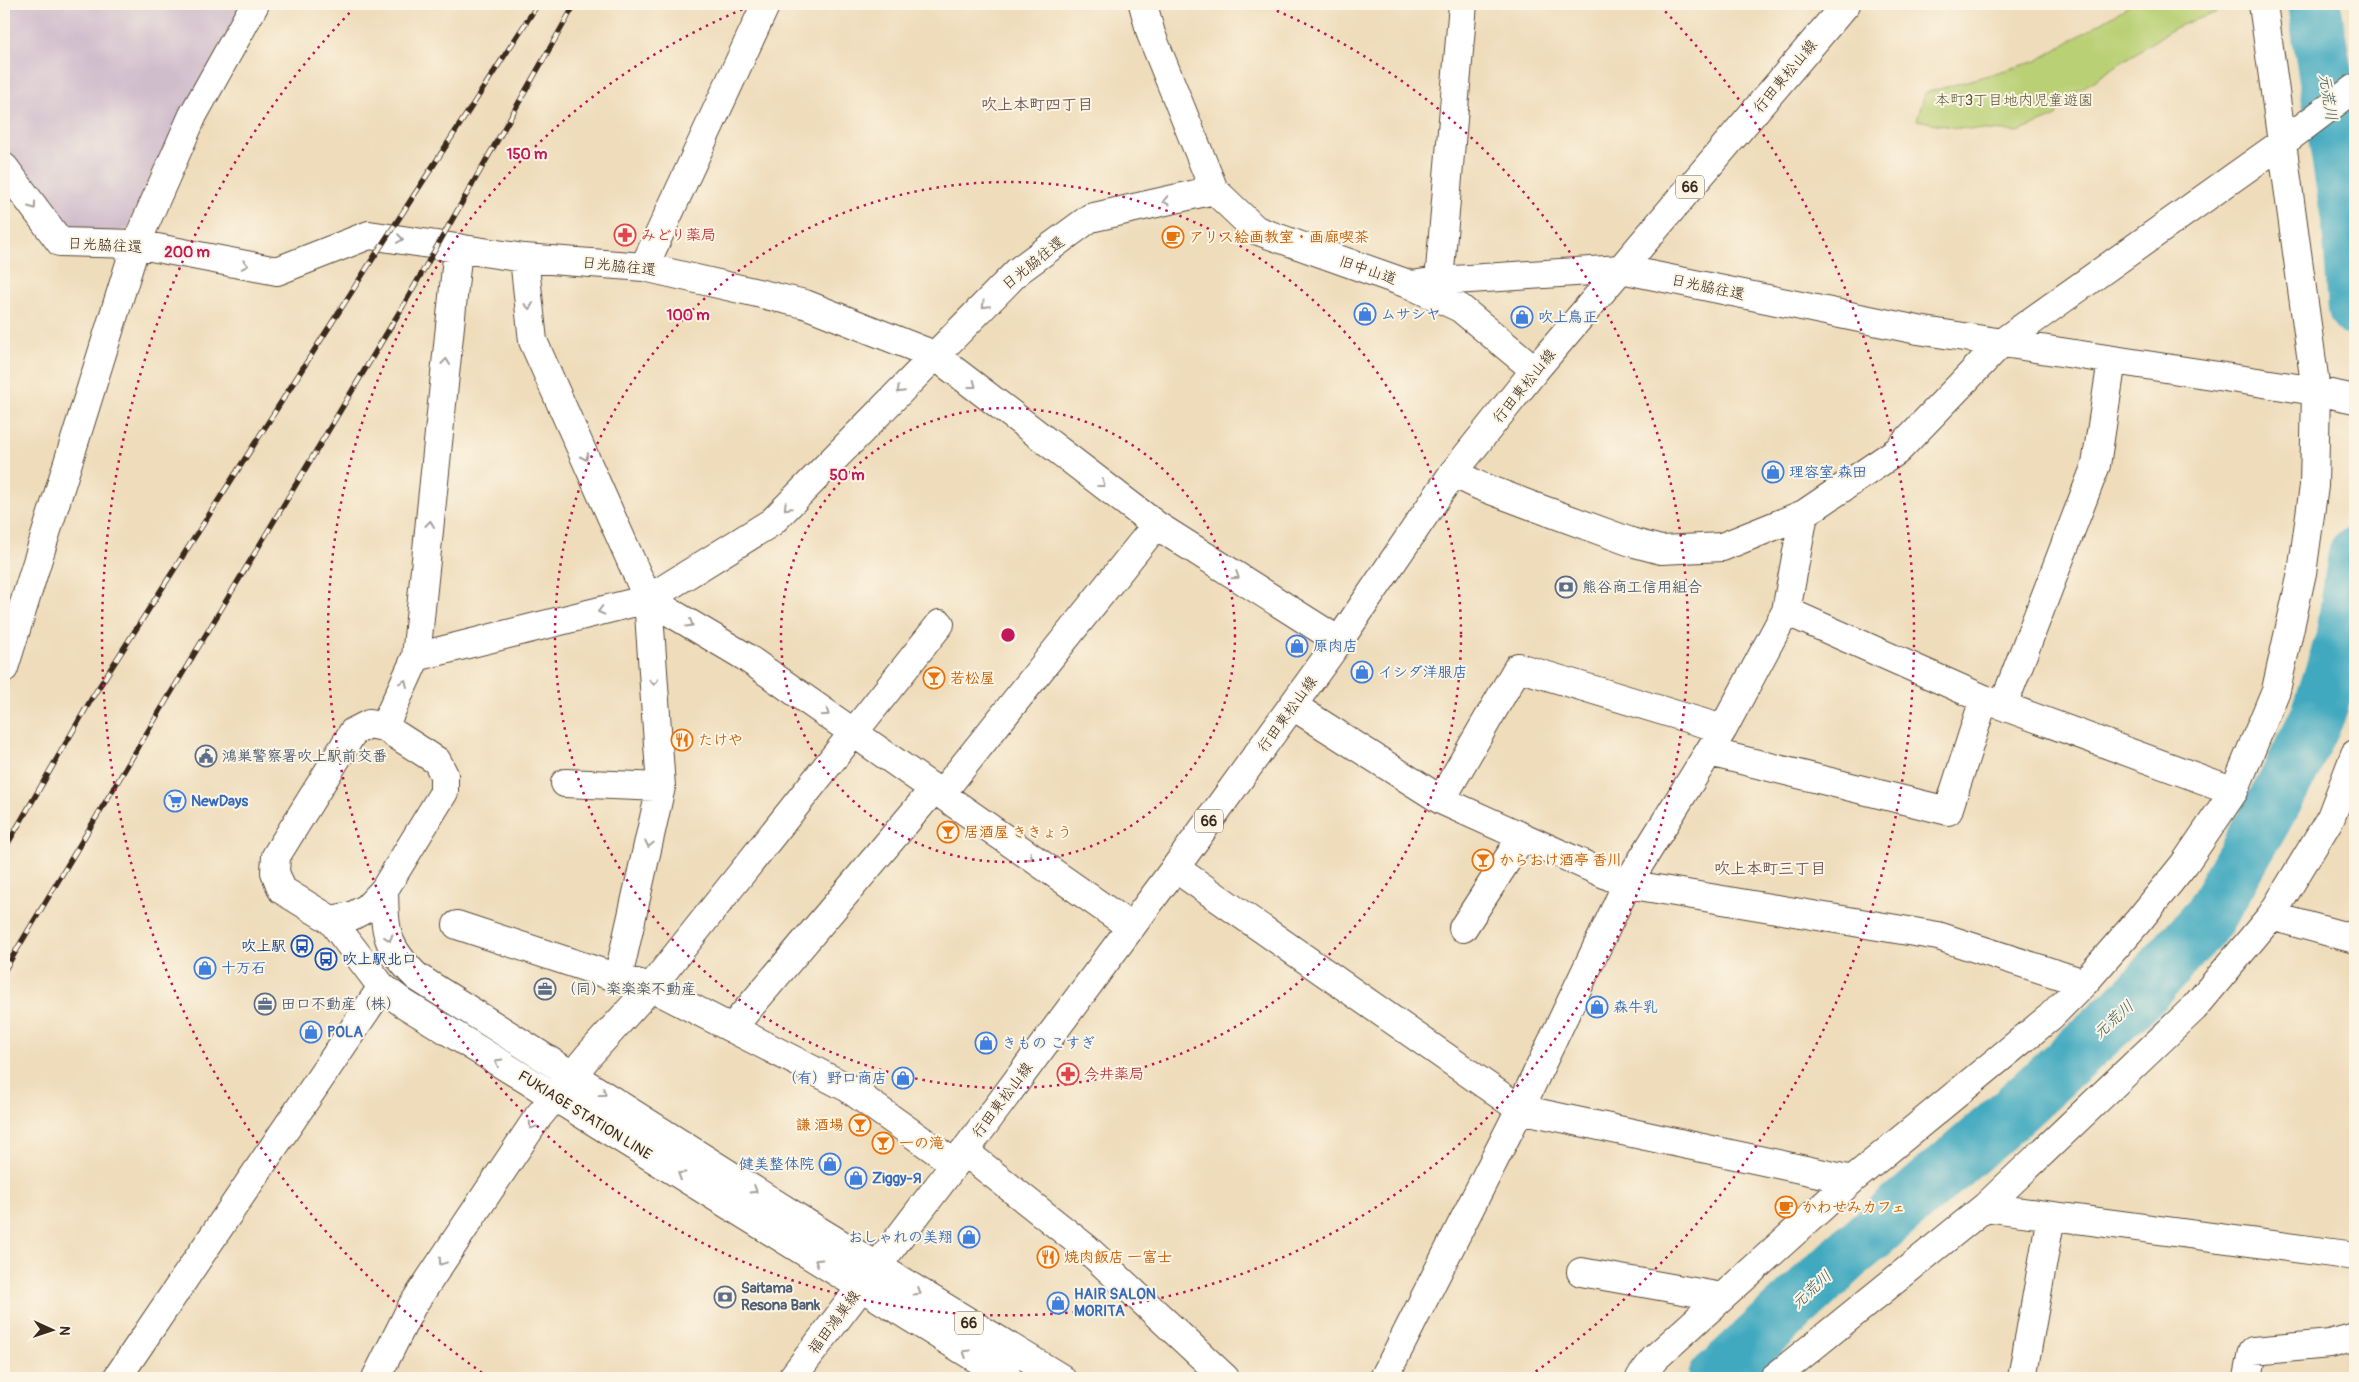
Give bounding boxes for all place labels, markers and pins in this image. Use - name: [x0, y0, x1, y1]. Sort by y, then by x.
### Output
- pharmacy icon: みどり薬局: [613, 223, 637, 247]
- cafe icon: アリス絵画教室・画廊喫茶: [1161, 225, 1185, 249]
- place label: みどり薬局: [641, 226, 716, 245]
- place label: アリス絵画教室・画廊喫茶: [1189, 228, 1369, 247]
- shop icon: ムサシヤ: [1353, 302, 1377, 326]
- place label: ムサシヤ: [1381, 305, 1441, 324]
- shop icon: 吹上鳥正: [1510, 305, 1534, 329]
- place label: 吹上鳥正: [1538, 308, 1598, 327]
- shop icon: 理容室 森田: [1761, 460, 1785, 484]
- place label: 理容室 森田: [1789, 463, 1867, 482]
- bank icon: 熊谷商工信用組合: [1554, 575, 1578, 599]
- place label: 熊谷商工信用組合: [1582, 578, 1702, 597]
- centre of rings: [999, 626, 1017, 644]
- shop icon: 原肉店: [1285, 634, 1309, 658]
- place label: 原肉店: [1313, 637, 1358, 656]
- shop icon: イシダ洋服店: [1350, 660, 1374, 684]
- place label: イシダ洋服店: [1378, 663, 1468, 682]
- bar icon: 若松屋: [922, 666, 946, 690]
- place label: 若松屋: [950, 669, 995, 688]
- restaurant icon: たけや: [670, 728, 694, 752]
- place label: たけや: [698, 731, 743, 750]
- public building icon: 鴻巣警察署吹上駅前交番: [194, 744, 218, 768]
- place label: 鴻巣警察署吹上駅前交番: [222, 747, 387, 766]
- supermarket icon: NewDays: [163, 789, 187, 813]
- place label: NewDays: [191, 792, 248, 811]
- bar icon: 居酒屋 ききょう: [936, 820, 960, 844]
- place label: 居酒屋 ききょう: [964, 823, 1072, 842]
- bar icon: からおけ酒亭 香川: [1471, 848, 1495, 872]
- place label: からおけ酒亭 香川: [1499, 851, 1622, 870]
- bus stop icon: 吹上駅: [290, 934, 314, 958]
- place label: 吹上駅: [241, 937, 286, 956]
- bus stop icon: 吹上駅北口: [314, 947, 338, 971]
- place label: 吹上駅北口: [342, 950, 417, 969]
- shop icon: 十万石: [193, 956, 217, 980]
- place label: 十万石: [221, 959, 266, 978]
- office icon: （同）楽楽楽不動産: [533, 977, 557, 1001]
- place label: （同）楽楽楽不動産: [561, 980, 696, 999]
- office icon: 田口不動産（株）: [253, 992, 277, 1016]
- place label: 田口不動産（株）: [281, 995, 401, 1014]
- shop icon: 森牛乳: [1585, 995, 1609, 1019]
- place label: 森牛乳: [1613, 998, 1658, 1017]
- shop icon: POLA: [299, 1020, 323, 1044]
- place label: POLA: [327, 1023, 363, 1042]
- shop icon: きもの こすぎ: [974, 1031, 998, 1055]
- place label: きもの こすぎ: [1002, 1034, 1096, 1053]
- pharmacy icon: 今井薬局: [1056, 1062, 1080, 1086]
- place label: 今井薬局: [1084, 1065, 1144, 1084]
- shop icon: （有）野口商店: [891, 1066, 915, 1090]
- place label: （有）野口商店: [782, 1069, 887, 1088]
- bar icon: 謙 酒場: [848, 1113, 872, 1137]
- place label: 謙 酒場: [796, 1116, 844, 1135]
- bar icon: 一の滝: [871, 1131, 895, 1155]
- place label: 一の滝: [899, 1134, 944, 1153]
- shop icon: 健美整体院: [818, 1152, 842, 1176]
- place label: 健美整体院: [739, 1155, 814, 1174]
- shop icon: Ziggy-Я: [844, 1166, 868, 1190]
- place label: Ziggy-Я: [872, 1169, 922, 1188]
- cafe icon: かわせみカフェ: [1774, 1195, 1798, 1219]
- place label: かわせみカフェ: [1802, 1198, 1906, 1217]
- shop icon: おしゃれの美翔: [957, 1225, 981, 1249]
- place label: おしゃれの美翔: [848, 1228, 953, 1247]
- restaurant icon: 焼肉飯店 一富士: [1036, 1245, 1060, 1269]
- place label: 焼肉飯店 一富士: [1064, 1248, 1172, 1267]
- place label: Saitama Resona Bank: [741, 1279, 821, 1315]
- bank icon: Saitama Resona Bank: [713, 1285, 737, 1309]
- place label: HAIR SALON MORITA: [1074, 1285, 1156, 1321]
- shop icon: HAIR SALON MORITA: [1046, 1291, 1070, 1315]

